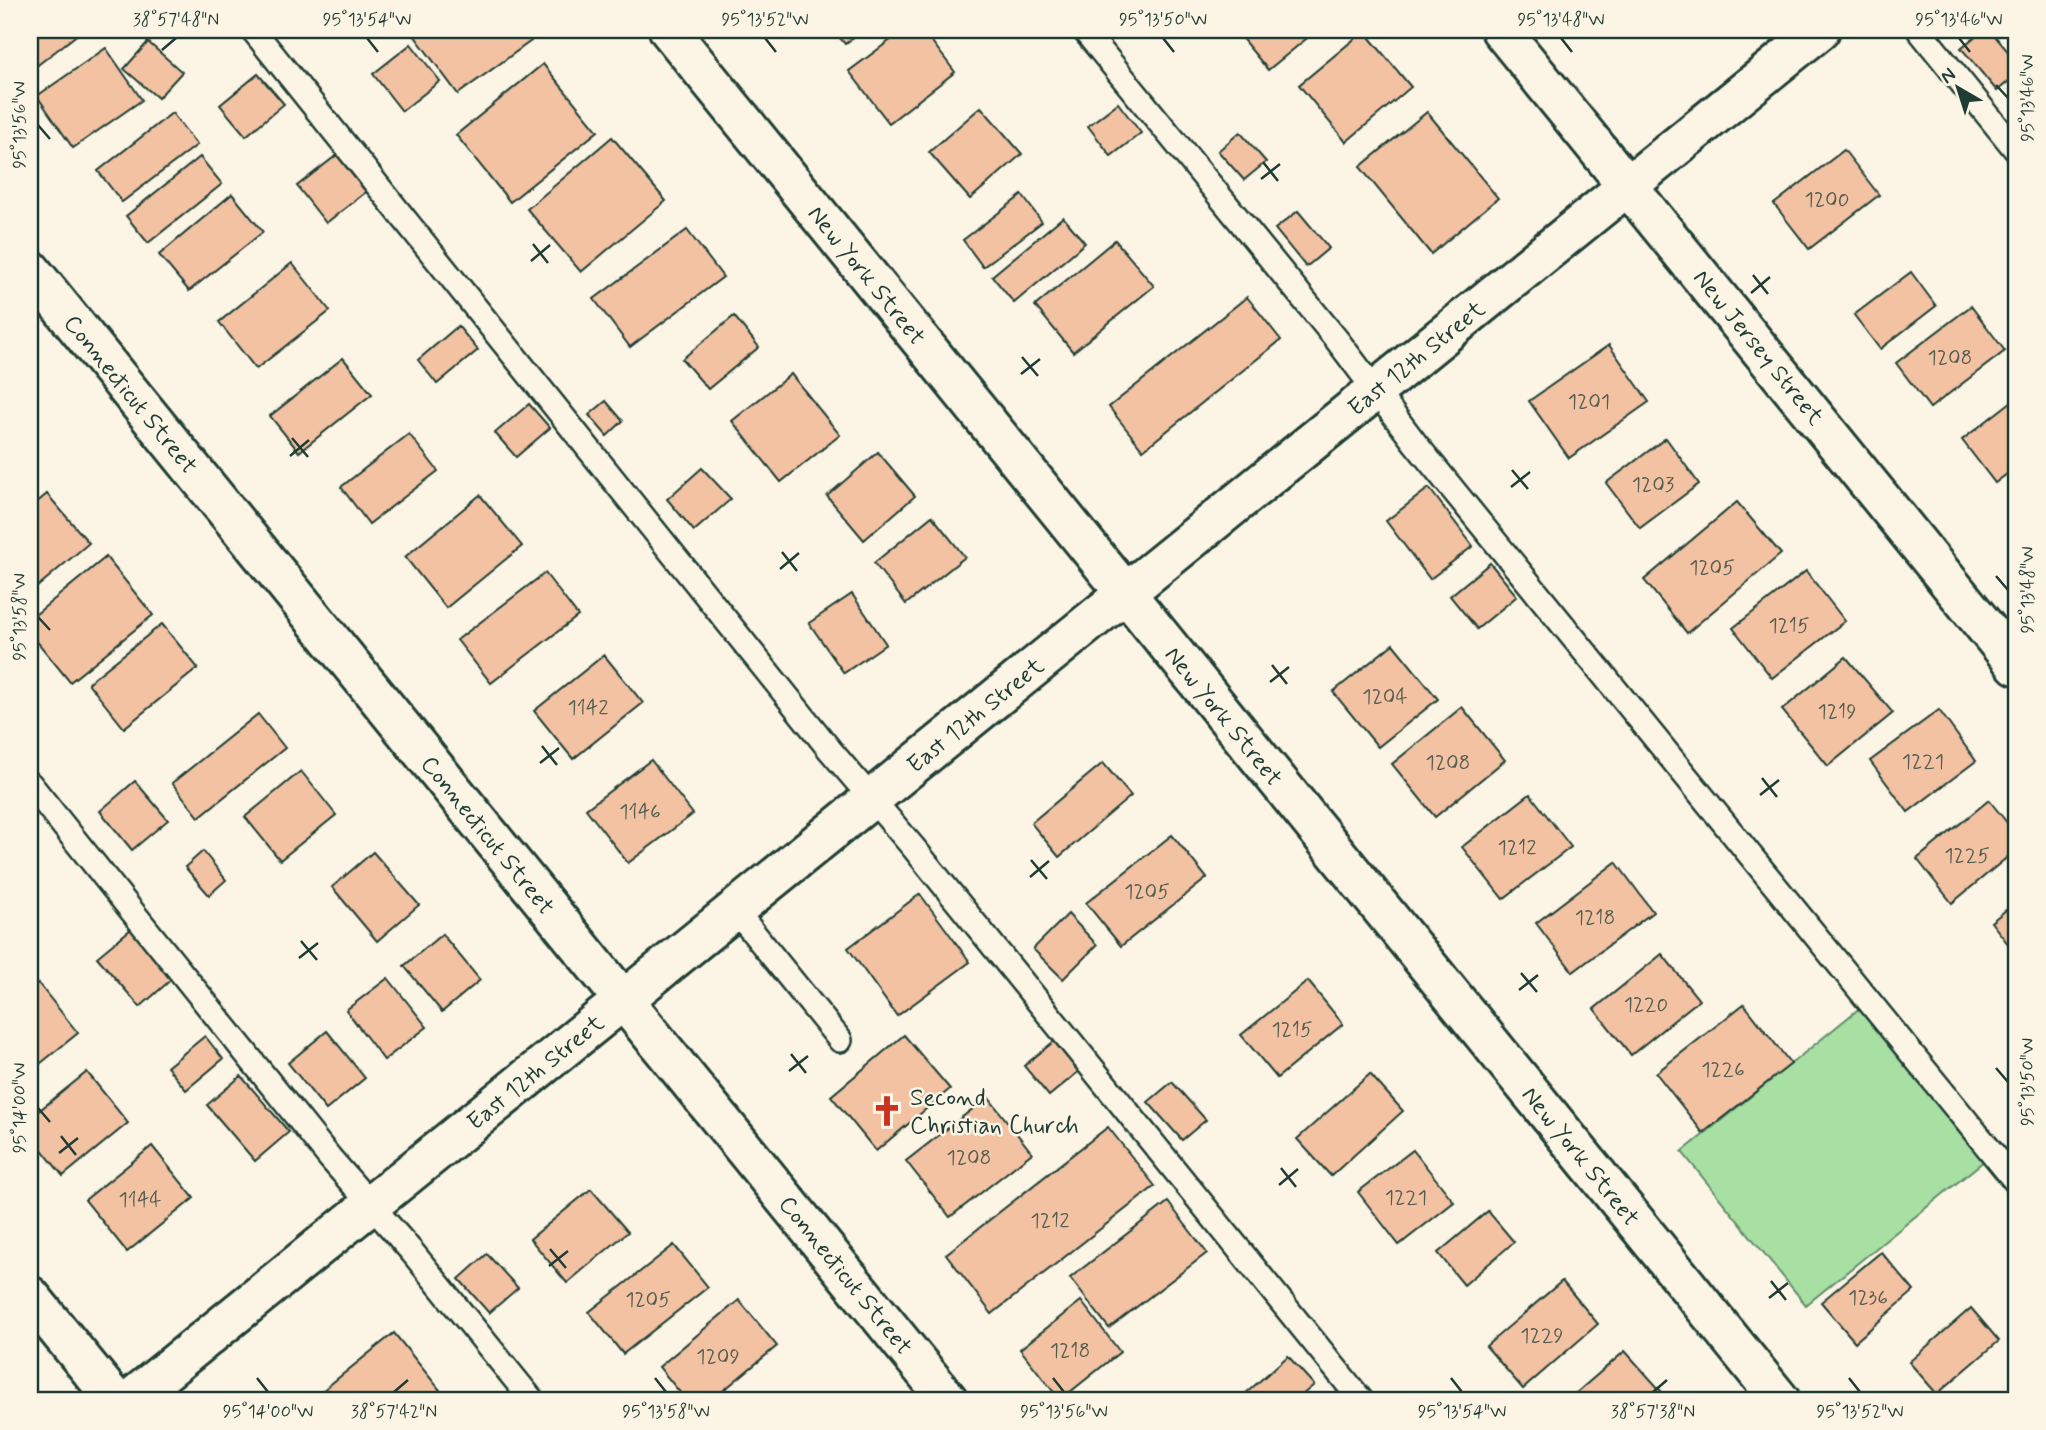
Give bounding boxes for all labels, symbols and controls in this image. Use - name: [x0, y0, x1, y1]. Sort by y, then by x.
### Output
- text: 38°57'48"N: [133, 8, 219, 32]
- text: 95°13'54"W: [323, 8, 411, 32]
- text: 95°13'52"W: [721, 8, 809, 32]
- text: 95°13'50"W: [1119, 8, 1207, 32]
- text: 95°13'48"W: [1517, 8, 1605, 32]
- text: 95°13'46"W: [1915, 8, 2003, 32]
- north arrow: [1924, 52, 1994, 122]
- text: 95°13'46"W: [2016, 54, 2040, 142]
- text: N: [1935, 62, 1961, 90]
- text: 95°13'56"W: [8, 81, 32, 169]
- house number: 1200: [1805, 186, 1849, 214]
- street label: New York Street: [800, 200, 932, 352]
- street label: New Jersey Street: [1685, 264, 1830, 432]
- street label: East 12th Street: [1342, 294, 1492, 424]
- street label: Connecticut Street: [56, 309, 204, 481]
- house number: 1208: [1928, 344, 1972, 372]
- house number: 1201: [1568, 388, 1610, 416]
- house number: 1203: [1632, 471, 1675, 499]
- text: 95°13'48"W: [2016, 546, 2040, 634]
- house number: 1205: [1689, 554, 1735, 582]
- text: 95°13'58"W: [8, 573, 32, 661]
- house number: 1215: [1768, 612, 1810, 640]
- street label: New York Street: [1157, 641, 1289, 793]
- street label: East 12th Street: [901, 651, 1051, 781]
- house number: 1204: [1362, 683, 1408, 711]
- house number: 1142: [567, 694, 609, 722]
- house number: 1219: [1818, 698, 1856, 726]
- house number: 1221: [1902, 748, 1944, 776]
- house number: 1208: [1426, 749, 1470, 777]
- street label: Connecticut Street: [413, 750, 561, 922]
- house number: 1146: [619, 798, 661, 826]
- house number: 1212: [1498, 834, 1536, 862]
- house number: 1225: [1944, 842, 1990, 870]
- house number: 1205: [1124, 878, 1170, 906]
- house number: 1218: [1575, 904, 1615, 932]
- house number: 1220: [1624, 991, 1668, 1019]
- street label: East 12th Street: [461, 1008, 611, 1138]
- house number: 1215: [1271, 1016, 1313, 1044]
- text: 95°13'50"W: [2016, 1038, 2040, 1126]
- house number: 1226: [1701, 1056, 1745, 1084]
- text: 95°14'00"W: [8, 1063, 32, 1153]
- street label: New York Street: [1514, 1081, 1646, 1233]
- place label: Second Christian Church: [910, 1083, 1079, 1142]
- church icon: Second Christian Church: [870, 1094, 904, 1128]
- house number: 1208: [947, 1144, 991, 1172]
- house number: 1221: [1385, 1184, 1427, 1212]
- house number: 1144: [118, 1186, 162, 1214]
- street label: Connecticut Street: [771, 1190, 919, 1362]
- house number: 1212: [1031, 1207, 1069, 1235]
- house number: 1236: [1848, 1284, 1888, 1312]
- house number: 1205: [625, 1286, 671, 1314]
- house number: 1229: [1520, 1322, 1564, 1350]
- house number: 1218: [1050, 1337, 1090, 1365]
- house number: 1209: [696, 1343, 740, 1371]
- text: 95°14'00"W: [223, 1400, 313, 1424]
- text: 38°57'42"N: [351, 1400, 437, 1424]
- text: 95°13'58"W: [622, 1400, 710, 1424]
- text: 95°13'56"W: [1020, 1400, 1108, 1424]
- text: 95°13'54"W: [1418, 1400, 1506, 1424]
- text: 38°57'38"N: [1611, 1400, 1695, 1424]
- text: 95°13'52"W: [1816, 1400, 1904, 1424]

